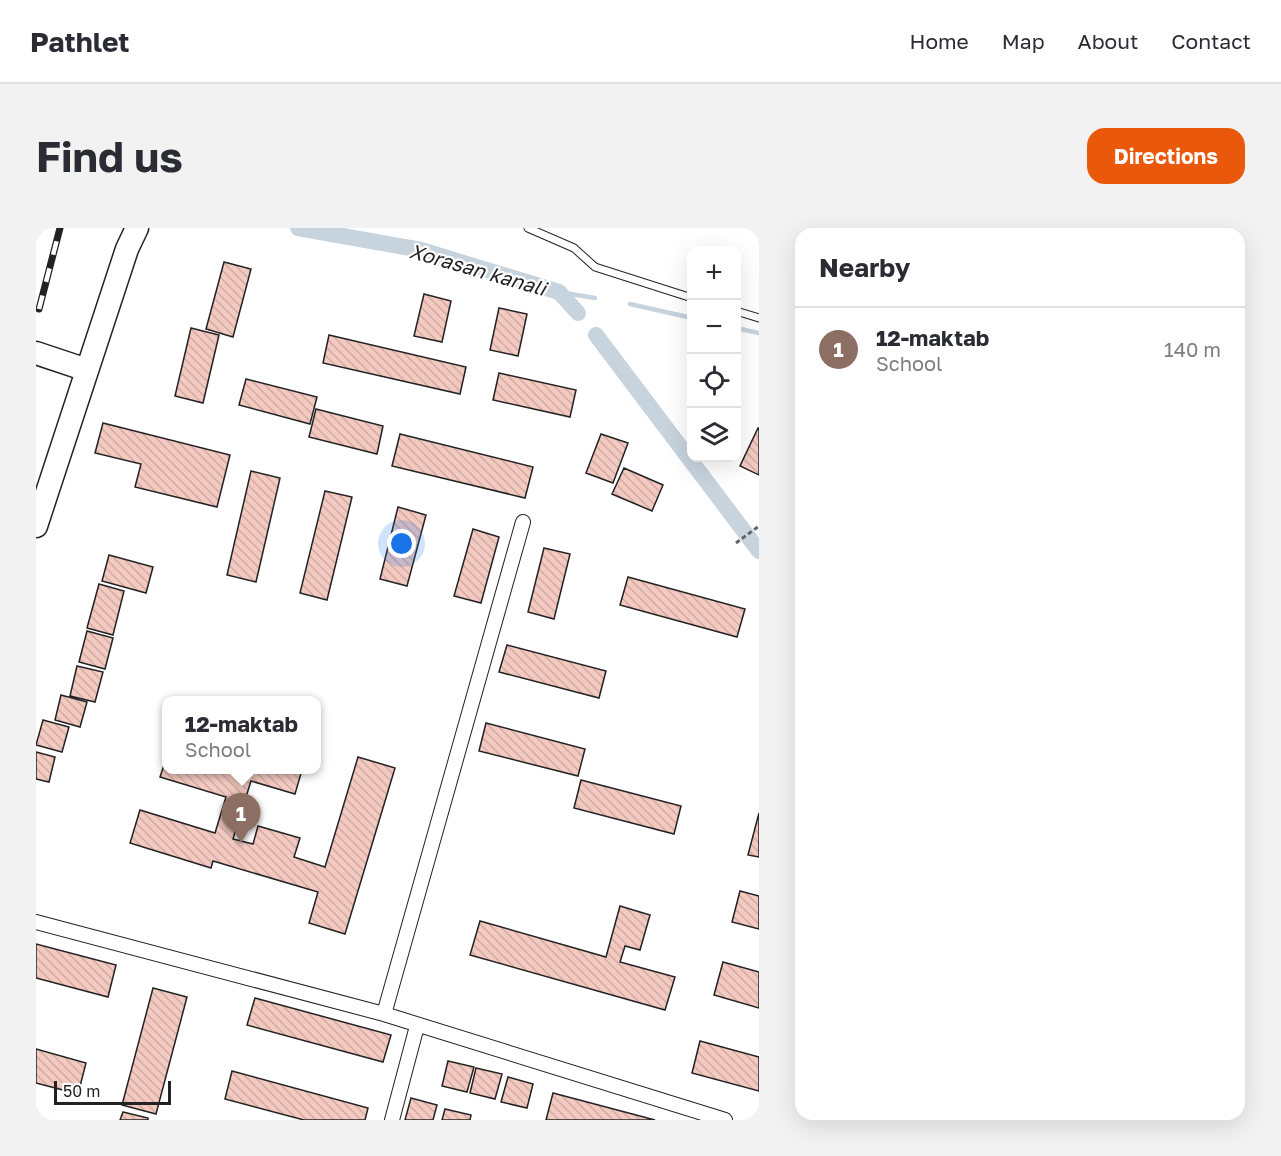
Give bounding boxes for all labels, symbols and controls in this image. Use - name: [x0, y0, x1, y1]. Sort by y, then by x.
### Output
- text: Pathlet: [30, 25, 130, 58]
- text: Home: [909, 28, 969, 54]
- text: Map: [1002, 28, 1045, 54]
- text: About: [1078, 28, 1138, 54]
- text: Contact: [1171, 28, 1251, 54]
- button: Directions: [1087, 128, 1245, 184]
- text: Find us: [36, 131, 183, 181]
- water label: Xorasan kanali: [407, 238, 551, 301]
- map controls: [687, 246, 741, 462]
- button: +: [687, 246, 741, 300]
- text: Nearby: [819, 252, 910, 283]
- button: −: [687, 300, 741, 354]
- text: 12-maktab: [876, 324, 989, 351]
- text: 1: [833, 337, 844, 361]
- text: 140 m: [1164, 337, 1221, 361]
- text: School: [876, 351, 942, 375]
- button: locate: [687, 354, 741, 408]
- button: layers: [687, 408, 741, 462]
- your location: [387, 529, 416, 558]
- popup: [162, 696, 321, 774]
- text: 12-maktab: [185, 710, 298, 737]
- text: School: [185, 737, 251, 761]
- pin: 1: [222, 794, 260, 843]
- scale bar: [54, 1078, 171, 1106]
- text: 50 m: [63, 1081, 100, 1101]

